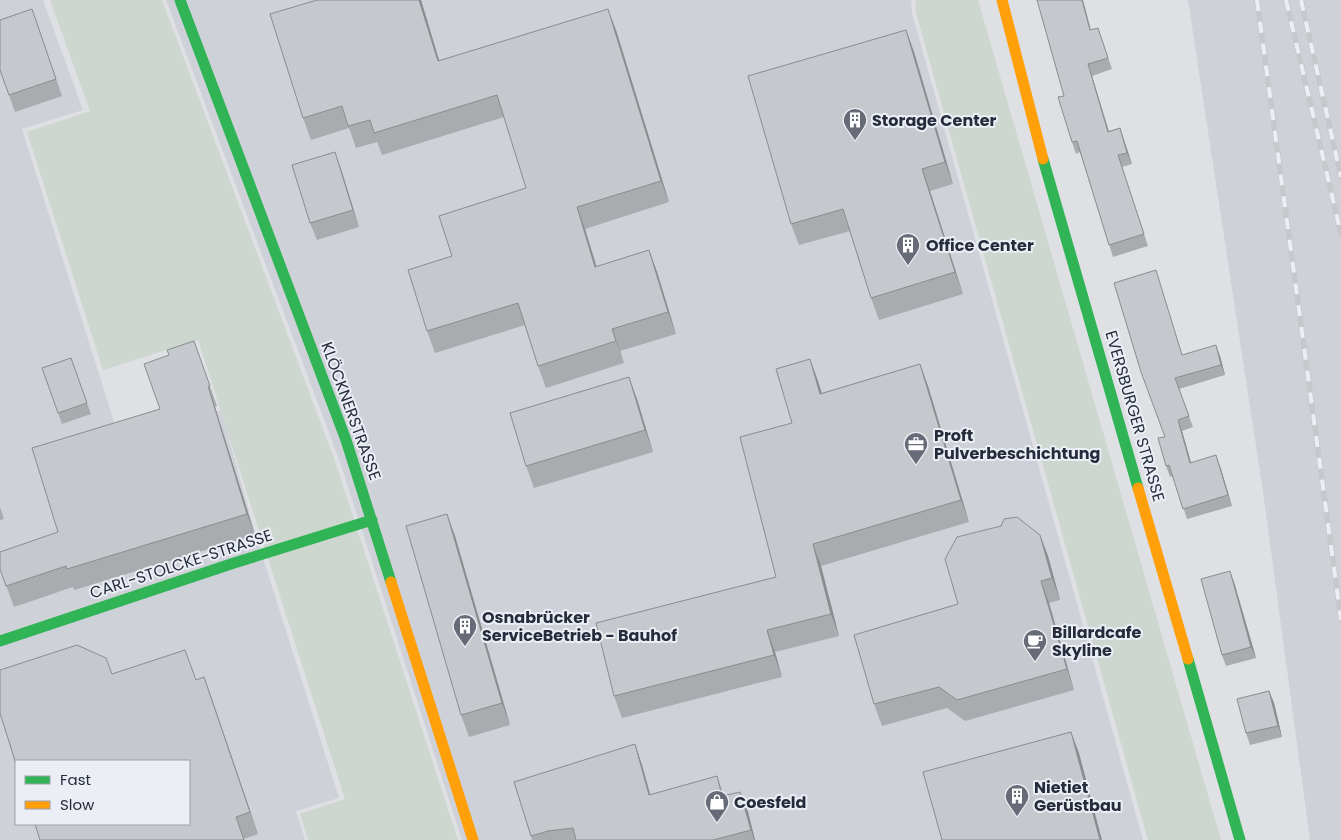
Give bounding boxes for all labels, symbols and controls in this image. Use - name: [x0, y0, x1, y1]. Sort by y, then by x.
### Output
- building icon: Storage Center: [842, 107, 868, 141]
- place label: Storage Center: [872, 109, 997, 132]
- building icon: Office Center: [895, 232, 921, 266]
- place label: Office Center: [926, 234, 1034, 257]
- street label: EVERSBURGER STRASSE: [1100, 328, 1170, 504]
- street label: KLÖCKNERSTRASSE: [315, 339, 387, 483]
- place label: Proft Pulverbeschichtung: [934, 424, 1100, 465]
- office icon: Proft Pulverbeschichtung: [903, 431, 929, 465]
- street label: CARL-STOLCKE-STRASSE: [87, 524, 275, 604]
- place label: Osnabrücker ServiceBetrieb - Bauhof: [482, 606, 677, 647]
- building icon: Osnabrücker ServiceBetrieb - Bauhof: [452, 613, 478, 647]
- place label: Billardcafe Skyline: [1052, 621, 1142, 662]
- cafe icon: Billardcafe Skyline: [1022, 628, 1048, 662]
- legend: [15, 760, 190, 825]
- text: Fast: [60, 769, 91, 790]
- place label: Nietiet Gerüstbau: [1034, 776, 1122, 817]
- building icon: Nietiet Gerüstbau: [1004, 783, 1030, 817]
- shop icon: Coesfeld: [704, 789, 730, 823]
- place label: Coesfeld: [734, 791, 806, 814]
- text: Slow: [60, 794, 95, 815]

